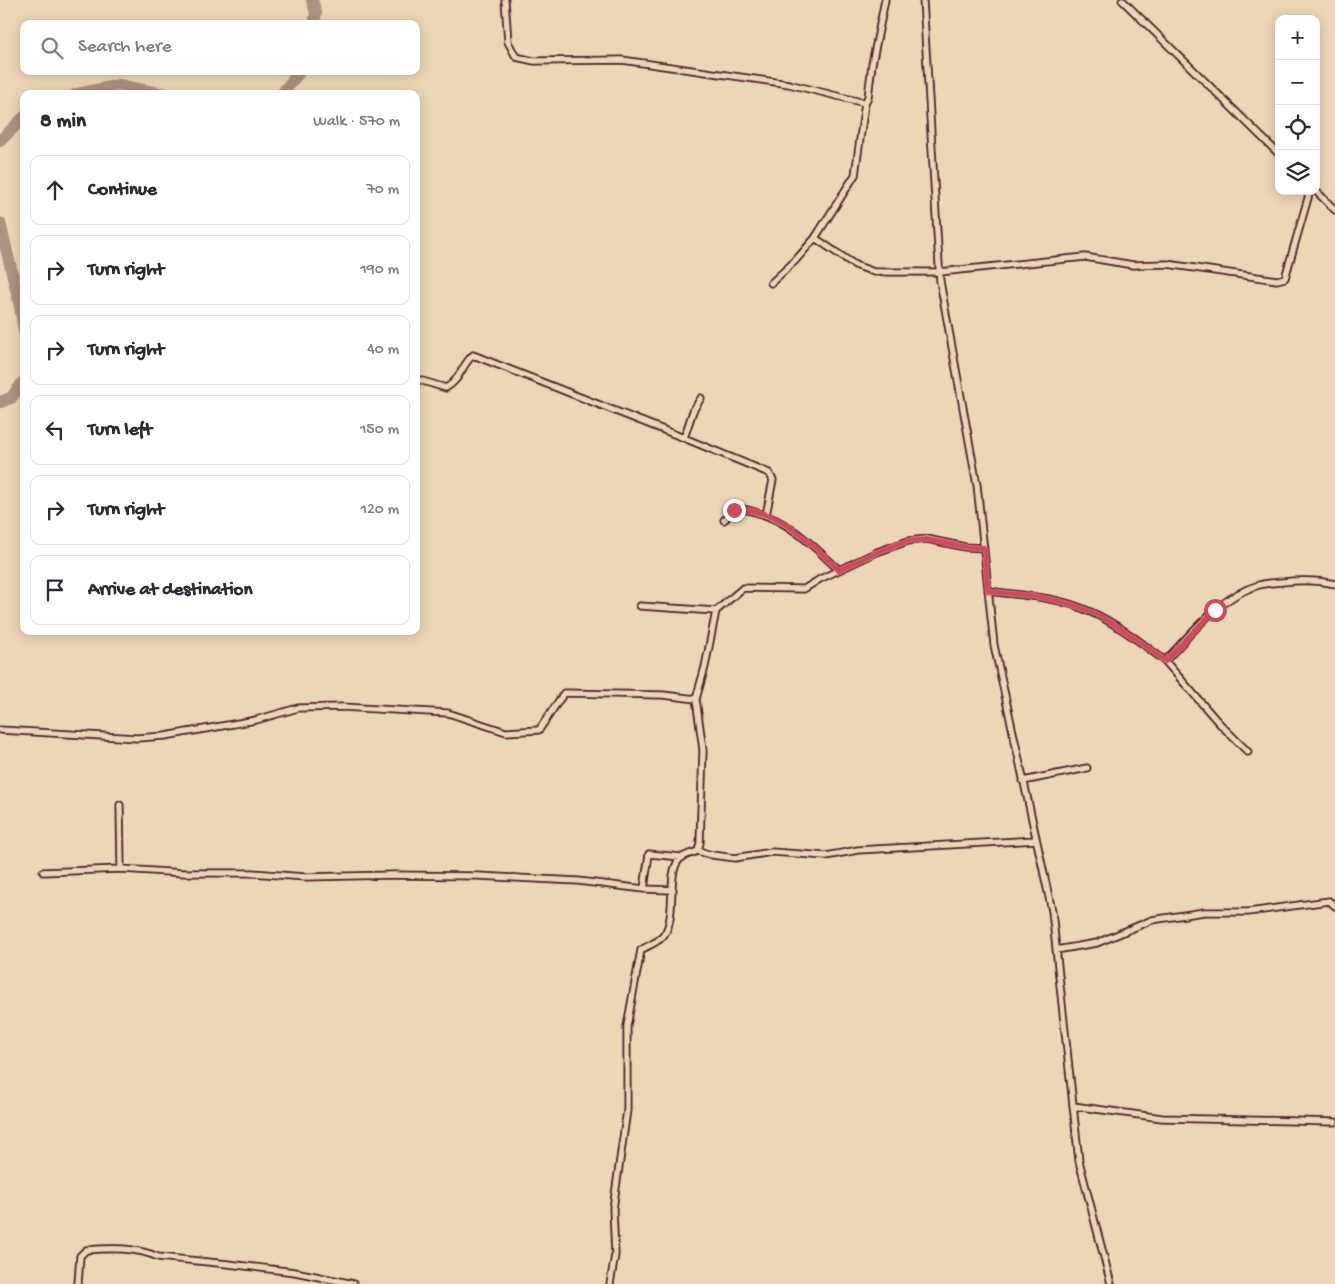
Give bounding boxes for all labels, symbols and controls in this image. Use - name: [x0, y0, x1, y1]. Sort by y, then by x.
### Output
- map controls: [1275, 15, 1320, 195]
- button: +: [1275, 15, 1320, 60]
- search box: [20, 20, 420, 75]
- icon: search: [38, 34, 66, 62]
- text: Search here: [78, 36, 172, 59]
- button: −: [1275, 60, 1320, 105]
- button: locate: [1275, 105, 1320, 150]
- text: 8 min: [40, 110, 86, 135]
- text: Walk · 570 m: [313, 113, 400, 132]
- button: layers: [1275, 150, 1320, 195]
- icon: ahead: [41, 176, 69, 204]
- text: Continue: [88, 179, 157, 202]
- text: 70 m: [366, 181, 399, 200]
- icon: right: [41, 256, 69, 284]
- text: Turn right: [88, 259, 164, 282]
- text: 190 m: [360, 261, 399, 280]
- icon: right: [41, 336, 69, 364]
- text: Turn right: [88, 339, 164, 362]
- text: 40 m: [367, 341, 399, 360]
- icon: left: [41, 416, 69, 444]
- text: Turn left: [88, 419, 152, 442]
- text: 150 m: [360, 421, 399, 440]
- icon: right: [41, 496, 69, 524]
- text: Turn right: [88, 499, 164, 522]
- route end: [723, 499, 746, 522]
- text: 120 m: [360, 501, 399, 520]
- icon: arrive: [41, 576, 69, 604]
- text: Arrive at destination: [88, 579, 252, 602]
- route start: [1204, 599, 1227, 622]

